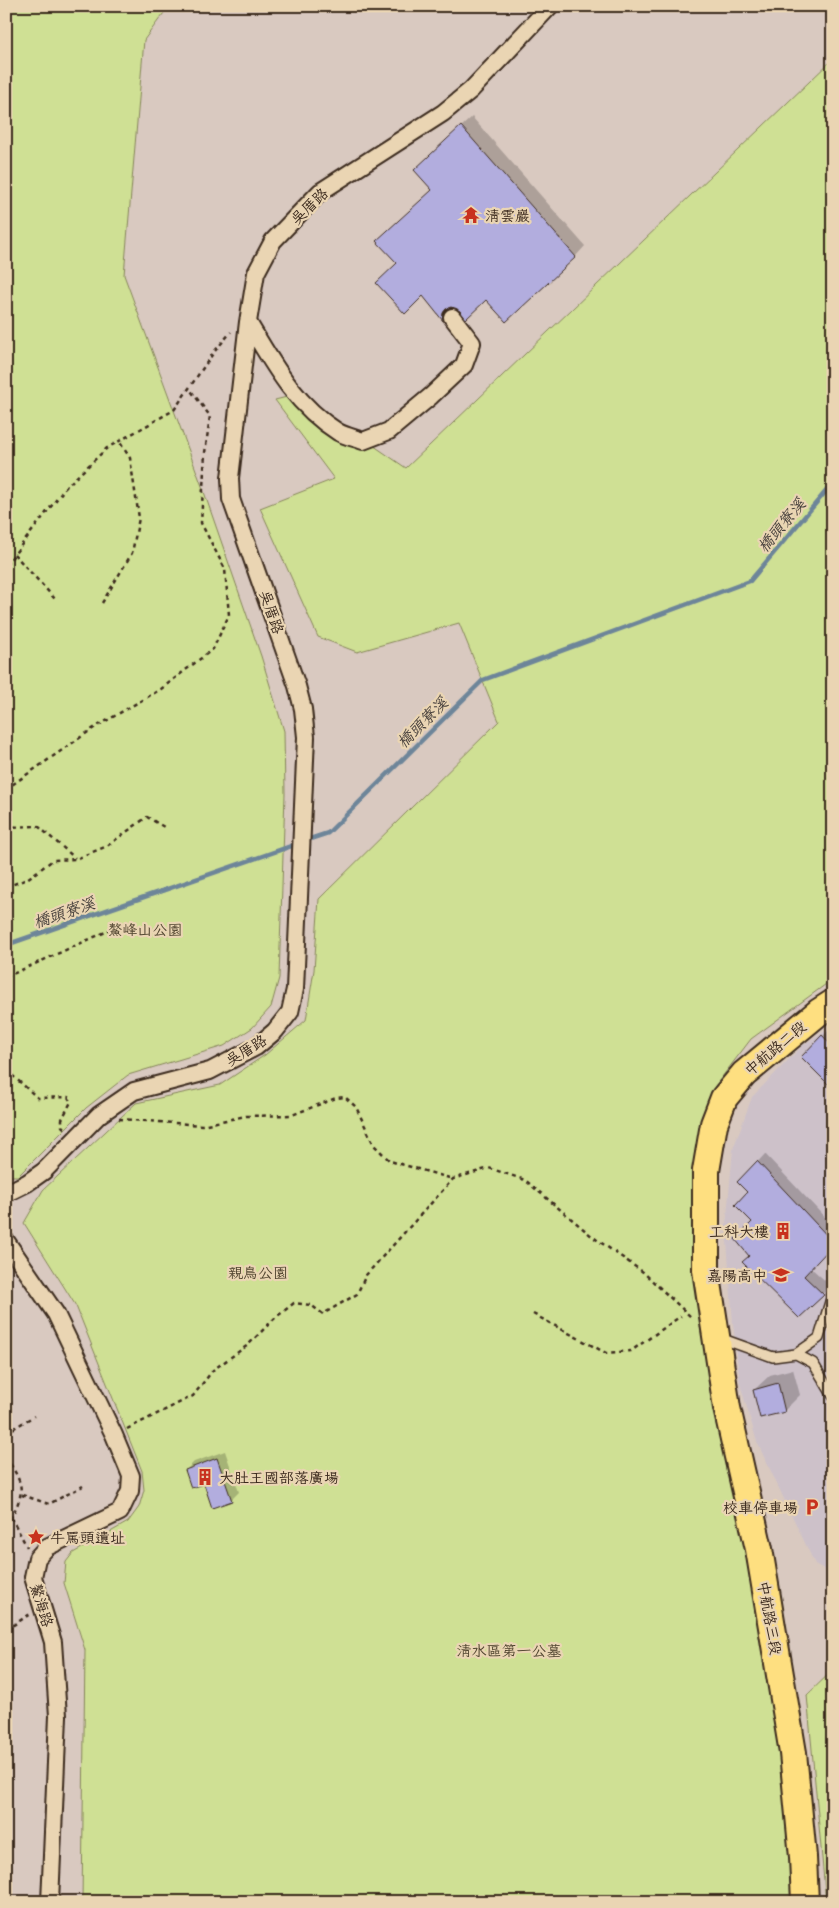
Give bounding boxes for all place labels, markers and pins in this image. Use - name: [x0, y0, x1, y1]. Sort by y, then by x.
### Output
- temple icon: 清雲巖: [461, 205, 481, 225]
- place label: 清雲巖: [485, 205, 530, 226]
- place label: 工科大樓: [709, 1221, 769, 1242]
- building icon: 工科大樓: [773, 1221, 793, 1241]
- place label: 嘉陽高中: [707, 1265, 767, 1286]
- school or university icon: 嘉陽高中: [771, 1265, 791, 1285]
- building icon: 大肚王國部落廣場: [195, 1467, 215, 1487]
- place label: 大肚王國部落廣場: [219, 1467, 339, 1488]
- place label: 校車停車場: [723, 1497, 798, 1518]
- parking icon: 校車停車場: [802, 1497, 822, 1517]
- place icon: 牛罵頭遺址: [26, 1527, 46, 1547]
- place label: 牛罵頭遺址: [50, 1527, 125, 1548]

